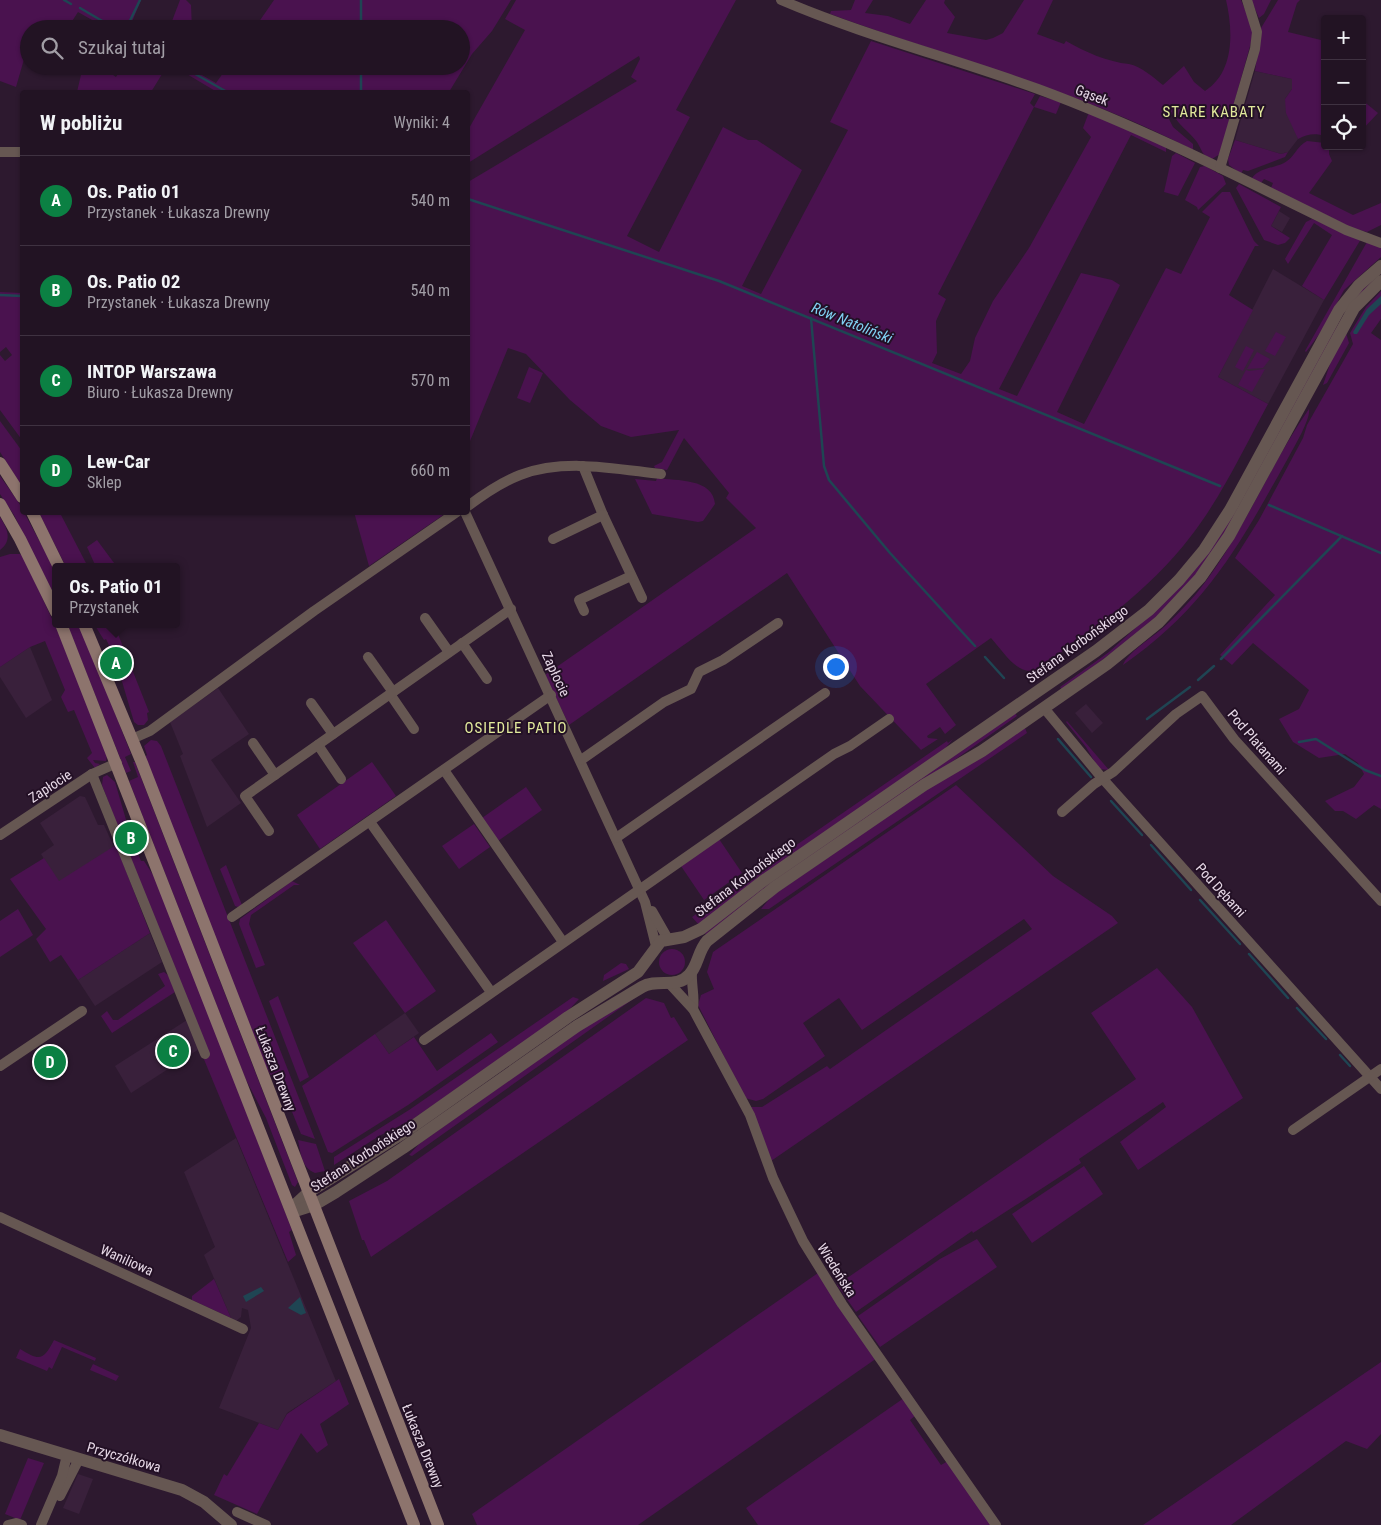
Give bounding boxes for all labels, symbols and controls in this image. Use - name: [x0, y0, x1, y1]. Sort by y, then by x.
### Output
- map controls: [1321, 15, 1366, 150]
- button: +: [1321, 15, 1366, 60]
- search box: [20, 20, 470, 75]
- icon: search: [38, 34, 66, 62]
- text: Szukaj tutaj: [78, 36, 165, 59]
- button: −: [1321, 60, 1366, 105]
- street label: Gąsek: [1073, 81, 1111, 109]
- district label: STARE KABATY: [1162, 103, 1266, 121]
- button: locate: [1321, 105, 1366, 150]
- text: W pobliżu: [40, 111, 122, 135]
- text: Wyniki: 4: [394, 113, 450, 132]
- text: Os. Patio 01: [87, 180, 180, 203]
- text: A: [51, 191, 61, 210]
- text: 540 m: [411, 191, 450, 210]
- text: Przystanek · Łukasza Drewny: [87, 203, 270, 222]
- text: Os. Patio 02: [87, 270, 180, 293]
- text: B: [52, 281, 60, 300]
- text: 540 m: [411, 281, 450, 300]
- text: Przystanek · Łukasza Drewny: [87, 293, 270, 312]
- water label: Rów Natoliński: [809, 299, 896, 348]
- text: INTOP Warszawa: [87, 360, 217, 383]
- text: C: [51, 371, 61, 390]
- text: 570 m: [411, 371, 450, 390]
- text: Biuro · Łukasza Drewny: [87, 383, 233, 402]
- text: Lew-Car: [87, 450, 150, 473]
- text: D: [51, 461, 61, 480]
- text: 660 m: [411, 461, 450, 480]
- text: Sklep: [87, 473, 122, 492]
- popup: [52, 563, 180, 628]
- text: Os. Patio 01: [69, 575, 163, 598]
- text: Przystanek: [69, 598, 139, 617]
- street label: Stefana Korbońskiego: [1023, 602, 1131, 686]
- pin: A: [100, 644, 132, 682]
- street label: Zapłocie: [539, 649, 574, 699]
- your location: [823, 654, 849, 680]
- street label: Pod Platanami: [1225, 706, 1289, 778]
- district label: OSIEDLE PATIO: [464, 719, 568, 737]
- street label: Zapłocie: [26, 766, 75, 806]
- pin: B: [115, 819, 147, 857]
- street label: Stefana Korbońskiego: [692, 834, 798, 920]
- street label: Pod Dębami: [1193, 860, 1249, 920]
- street label: Łukasza Drewny: [253, 1024, 300, 1114]
- pin: C: [157, 1032, 189, 1070]
- pin: D: [34, 1043, 66, 1081]
- street label: Stefana Korbońskiego: [308, 1115, 418, 1195]
- street label: Wiedeńska: [814, 1240, 860, 1300]
- street label: Waniliowa: [98, 1241, 156, 1279]
- street label: Łukasza Drewny: [399, 1402, 447, 1491]
- street label: Przyczółkowa: [85, 1439, 163, 1475]

